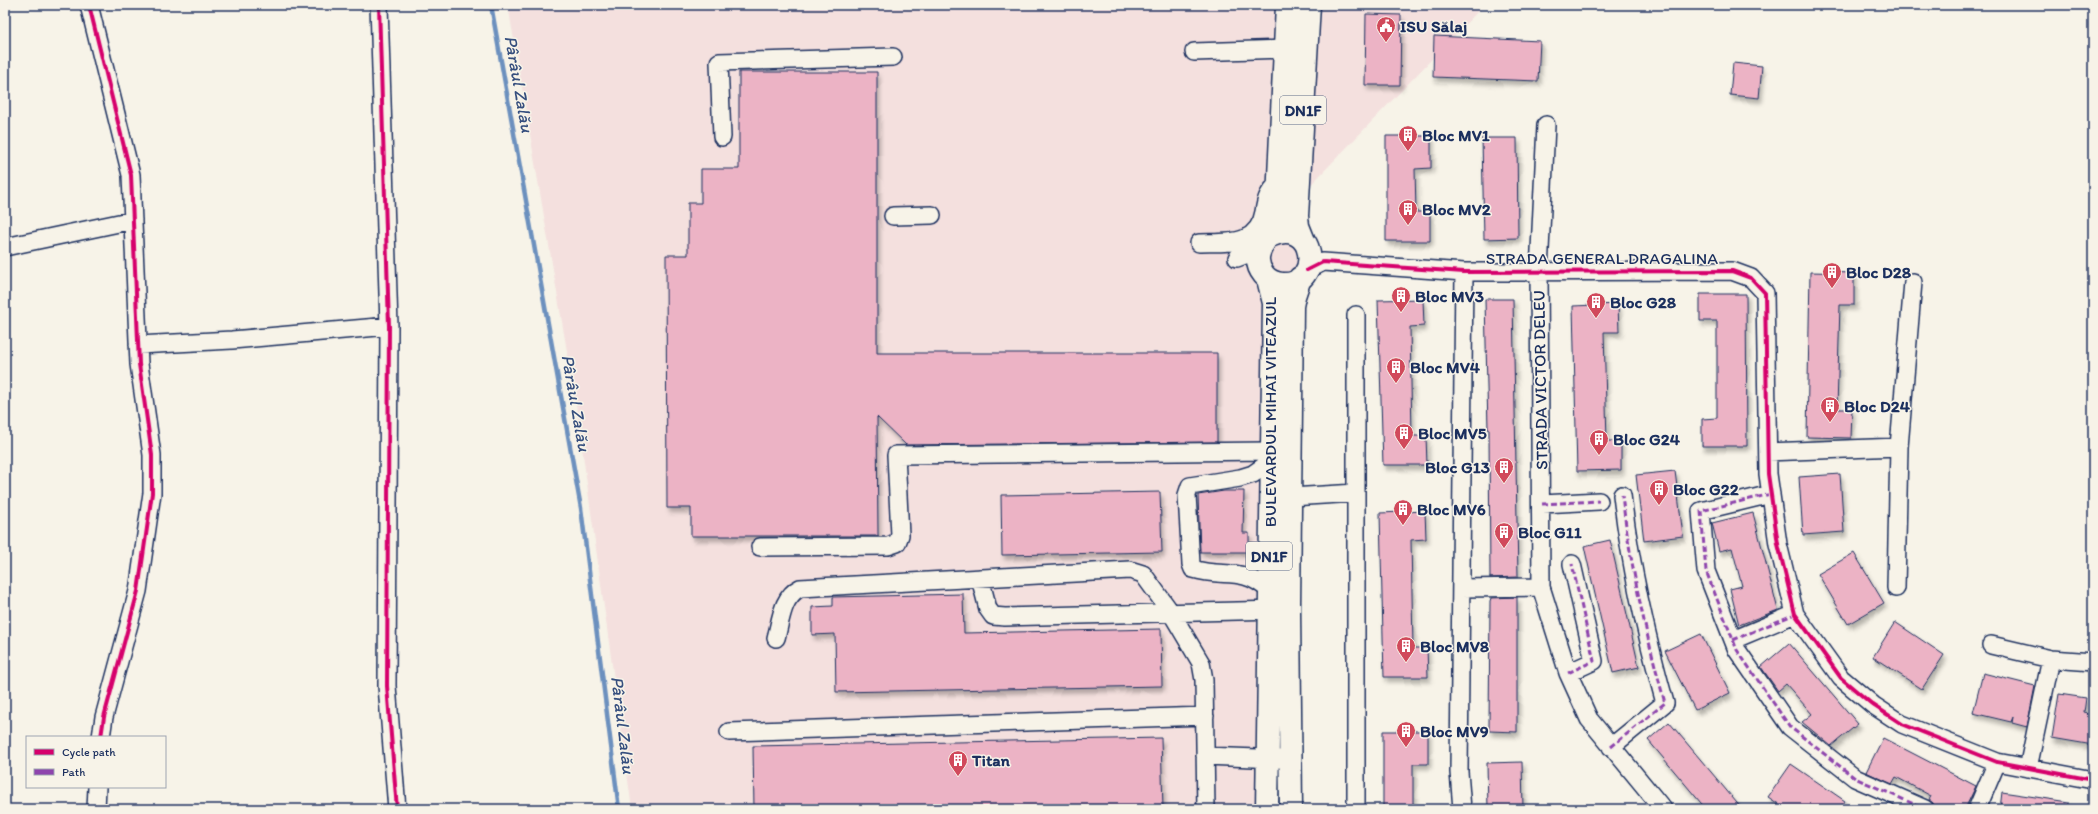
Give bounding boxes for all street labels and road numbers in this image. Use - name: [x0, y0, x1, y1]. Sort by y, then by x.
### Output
- road number: DN1F: [1280, 96, 1326, 124]
- street label: STRADA GENERAL DRAGALINA: [1486, 248, 1718, 268]
- street label: STRADA VICTOR DELEU: [1528, 290, 1552, 470]
- street label: BULEVARDUL MIHAI VITEAZUL: [1260, 296, 1280, 527]
- road number: DN1F: [1246, 542, 1292, 570]

